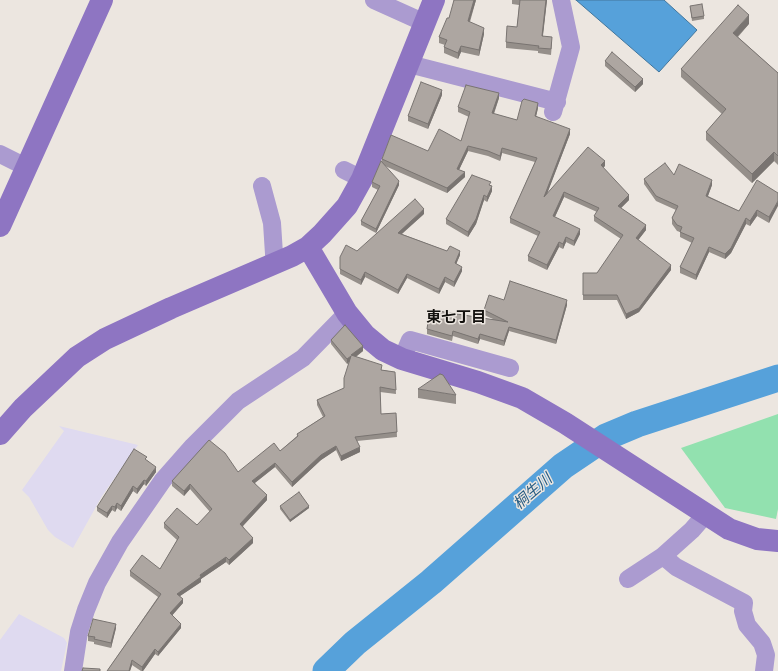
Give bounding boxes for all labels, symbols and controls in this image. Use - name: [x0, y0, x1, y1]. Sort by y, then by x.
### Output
- district label: 東七丁目: [426, 309, 486, 327]
- water label: 桐生川: [510, 470, 556, 514]

